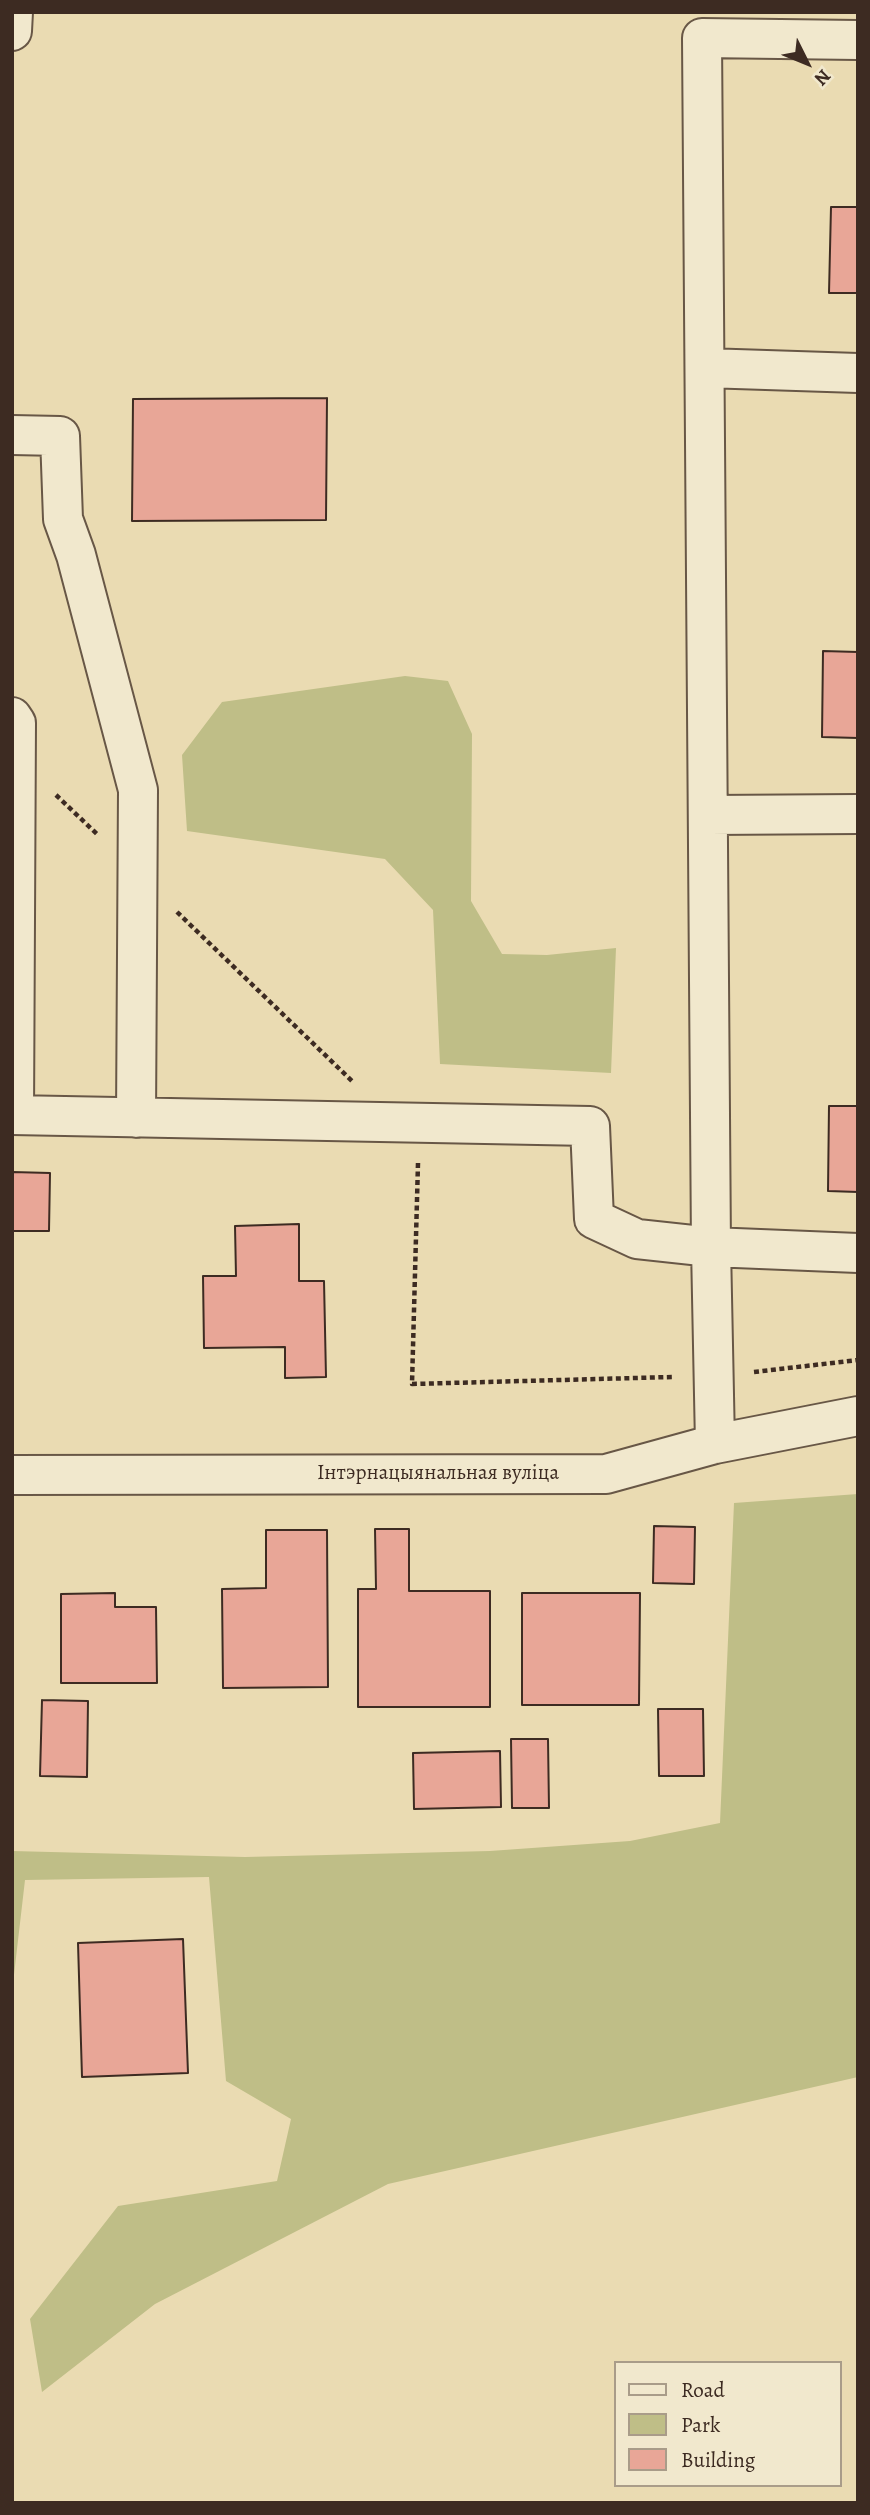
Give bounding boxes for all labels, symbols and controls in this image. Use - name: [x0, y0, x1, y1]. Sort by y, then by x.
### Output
- north arrow: [772, 28, 842, 98]
- text: N: [808, 63, 837, 91]
- street label: Інтэрнацыянальная вуліца: [317, 1461, 559, 1487]
- legend: [614, 2361, 842, 2487]
- text: Road: [681, 2376, 725, 2404]
- text: Park: [681, 2411, 720, 2439]
- text: Building: [681, 2446, 755, 2474]

